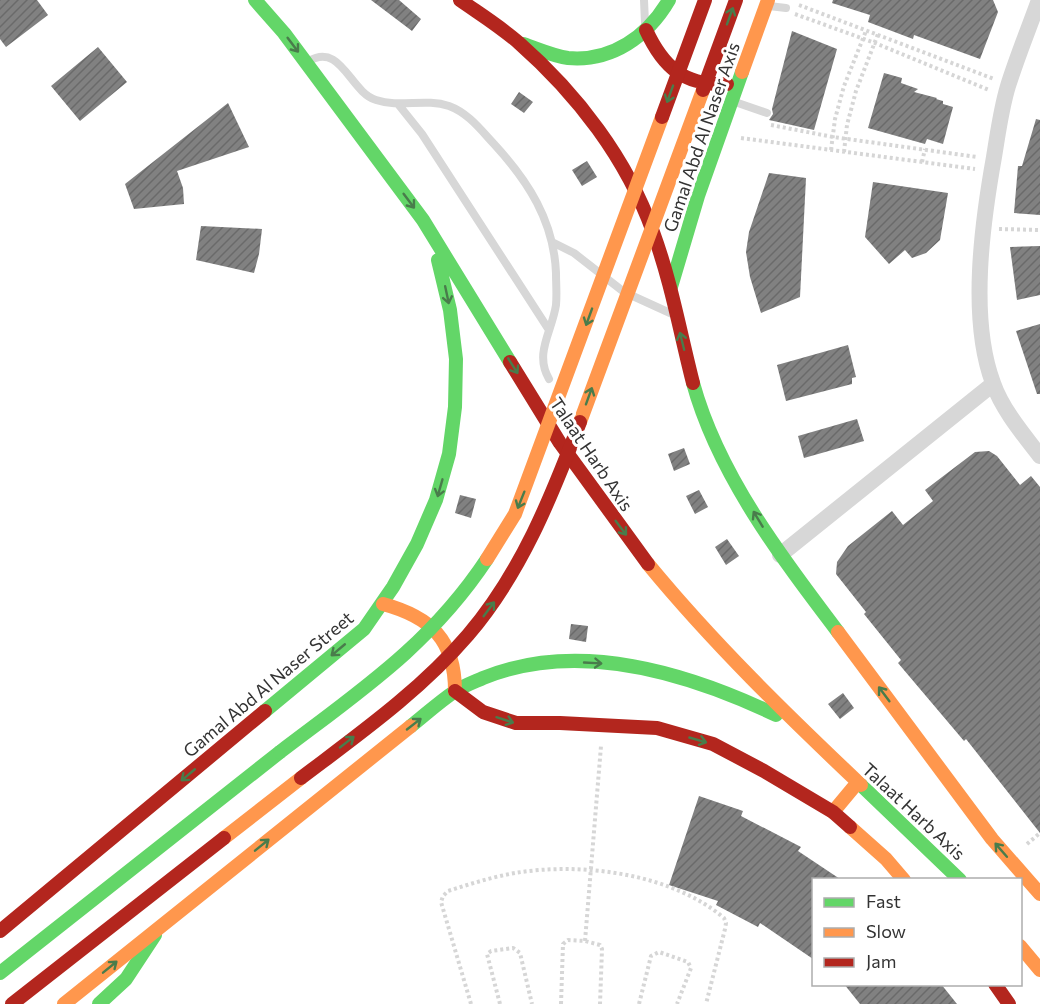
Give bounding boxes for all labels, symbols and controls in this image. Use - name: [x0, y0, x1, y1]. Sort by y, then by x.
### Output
- one-way arrow: [726, 8, 737, 26]
- one-way arrow: [286, 36, 299, 52]
- street label: Gamal Abd Al Naser Axis: [658, 39, 744, 235]
- one-way arrow: [664, 84, 675, 103]
- one-way arrow: [403, 193, 415, 209]
- one-way arrow: [442, 285, 453, 304]
- one-way arrow: [582, 307, 593, 326]
- one-way arrow: [676, 331, 688, 350]
- one-way arrow: [507, 357, 519, 374]
- one-way arrow: [584, 387, 595, 406]
- street label: Talaat Harb Axis: [546, 393, 638, 515]
- one-way arrow: [434, 478, 445, 497]
- one-way arrow: [515, 490, 526, 508]
- one-way arrow: [752, 511, 764, 528]
- one-way arrow: [615, 520, 627, 536]
- one-way arrow: [482, 602, 495, 618]
- street label: Gamal Abd Al Naser Street: [178, 606, 358, 762]
- one-way arrow: [330, 644, 346, 657]
- one-way arrow: [582, 658, 602, 669]
- one-way arrow: [878, 686, 891, 702]
- one-way arrow: [495, 715, 514, 726]
- one-way arrow: [406, 717, 422, 730]
- one-way arrow: [688, 735, 707, 746]
- one-way arrow: [339, 736, 355, 749]
- street label: Talaat Harb Axis: [858, 758, 970, 864]
- one-way arrow: [181, 768, 196, 782]
- one-way arrow: [254, 838, 269, 852]
- one-way arrow: [994, 843, 1008, 858]
- legend: [812, 878, 1022, 986]
- text: Fast: [866, 890, 901, 912]
- text: Slow: [866, 920, 906, 942]
- text: Jam: [866, 950, 896, 972]
- one-way arrow: [102, 961, 118, 974]

